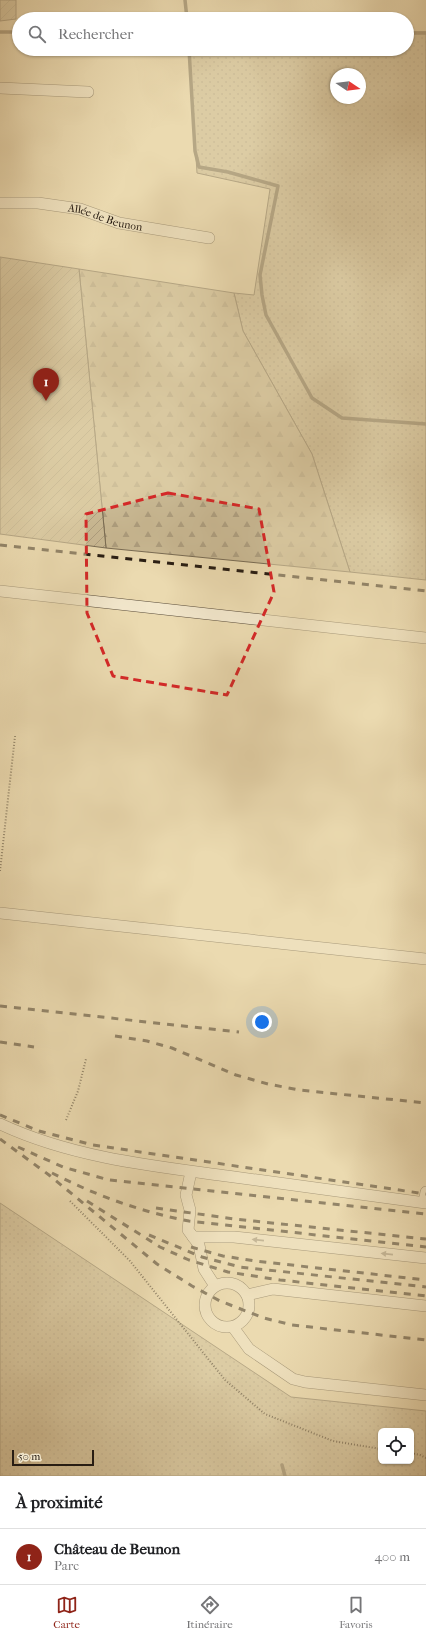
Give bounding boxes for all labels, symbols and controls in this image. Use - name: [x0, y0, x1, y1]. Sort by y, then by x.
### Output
- search box: [12, 12, 414, 56]
- icon: search: [26, 23, 48, 45]
- text: Rechercher: [58, 25, 133, 43]
- north arrow: [330, 68, 366, 104]
- street label: Allée de Beunon: [66, 201, 144, 233]
- pin: 1: [33, 368, 59, 401]
- your location: [252, 1012, 272, 1032]
- one-way arrow: [252, 1237, 264, 1243]
- one-way arrow: [381, 1251, 393, 1257]
- map controls: [378, 1428, 414, 1464]
- button: locate: [378, 1428, 414, 1464]
- scale bar: [12, 1448, 94, 1467]
- text: 50 m: [18, 1450, 40, 1463]
- text: À proximité: [16, 1492, 103, 1512]
- text: Château de Beunon: [54, 1540, 180, 1558]
- text: 1: [27, 1549, 31, 1564]
- text: 400 m: [374, 1549, 410, 1564]
- text: Parc: [54, 1558, 79, 1573]
- tab: Carte: [53, 1594, 80, 1631]
- tab: Itinéraire: [186, 1594, 233, 1631]
- tab: Favoris: [339, 1594, 373, 1631]

